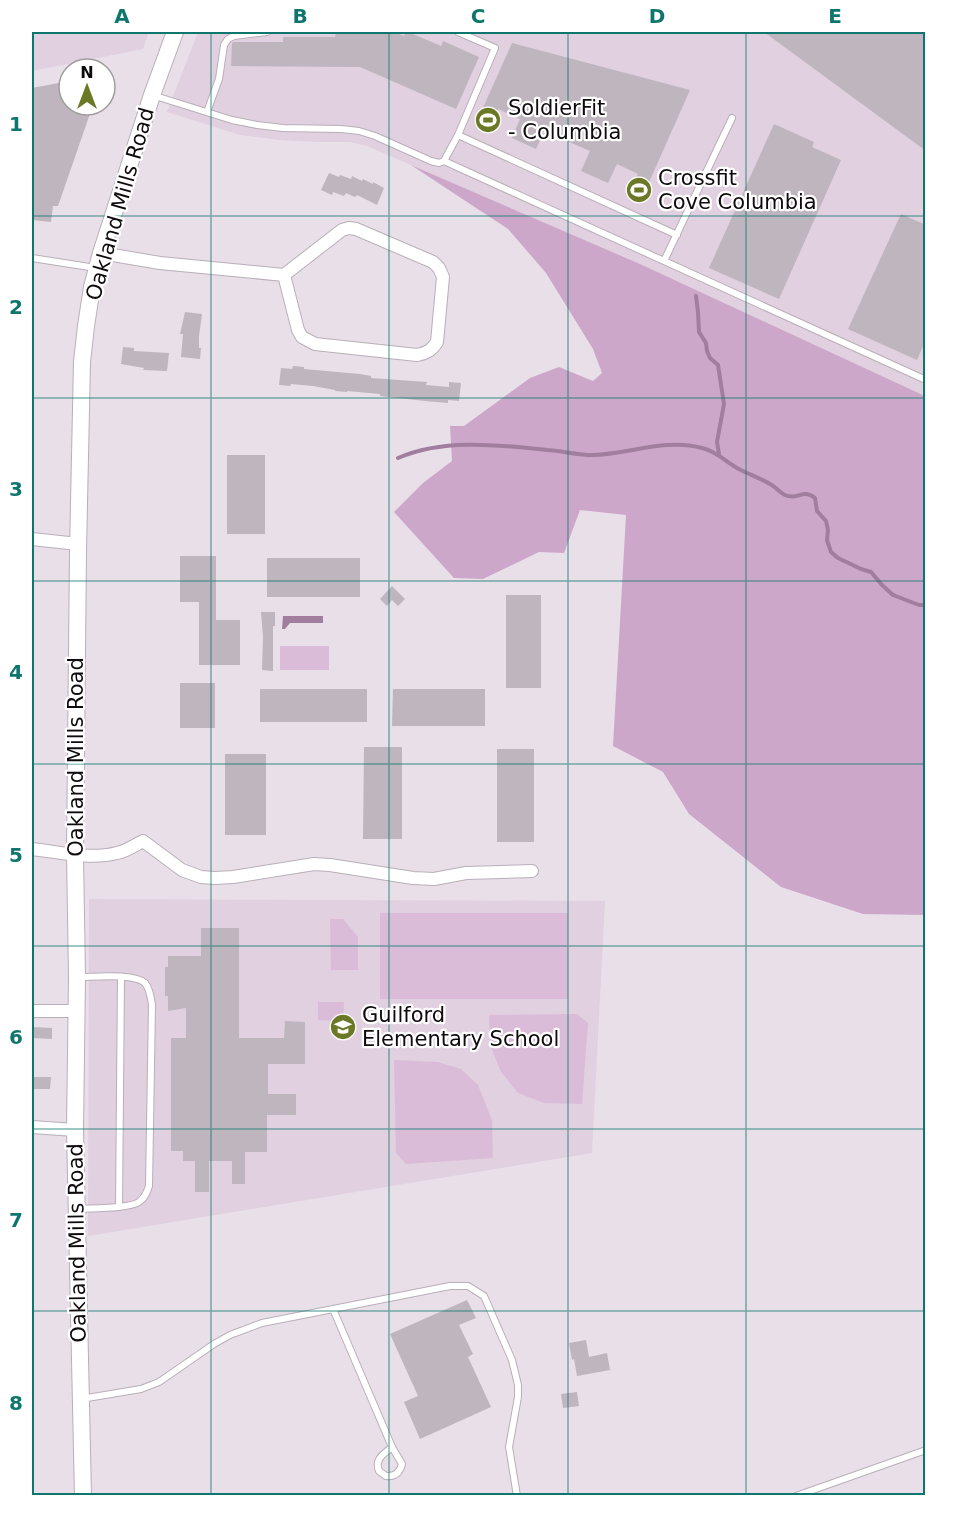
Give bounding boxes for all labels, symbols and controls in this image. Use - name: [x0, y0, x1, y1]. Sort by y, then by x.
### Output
- text: A: [114, 4, 130, 28]
- text: B: [292, 4, 308, 28]
- text: C: [471, 4, 485, 28]
- text: D: [649, 4, 665, 28]
- text: E: [828, 4, 842, 28]
- north arrow: [57, 57, 117, 117]
- text: N: [80, 63, 94, 82]
- place label: SoldierFit - Columbia: [508, 96, 621, 144]
- street label: Oakland Mills Road: [81, 105, 159, 303]
- sports icon: SoldierFit - Columbia: [473, 105, 503, 135]
- text: 1: [9, 112, 23, 136]
- place label: Crossfit Cove Columbia: [658, 166, 817, 214]
- sports icon: Crossfit Cove Columbia: [624, 175, 654, 205]
- text: 2: [9, 295, 23, 319]
- text: 3: [9, 477, 23, 501]
- street label: Oakland Mills Road: [64, 657, 88, 857]
- text: 4: [9, 660, 23, 684]
- text: 5: [9, 843, 23, 867]
- place label: Guilford Elementary School: [362, 1003, 559, 1051]
- school or university icon: Guilford Elementary School: [328, 1012, 358, 1042]
- text: 6: [9, 1025, 23, 1049]
- street label: Oakland Mills Road: [63, 1143, 91, 1343]
- text: 7: [9, 1208, 23, 1232]
- text: 8: [9, 1391, 23, 1415]

